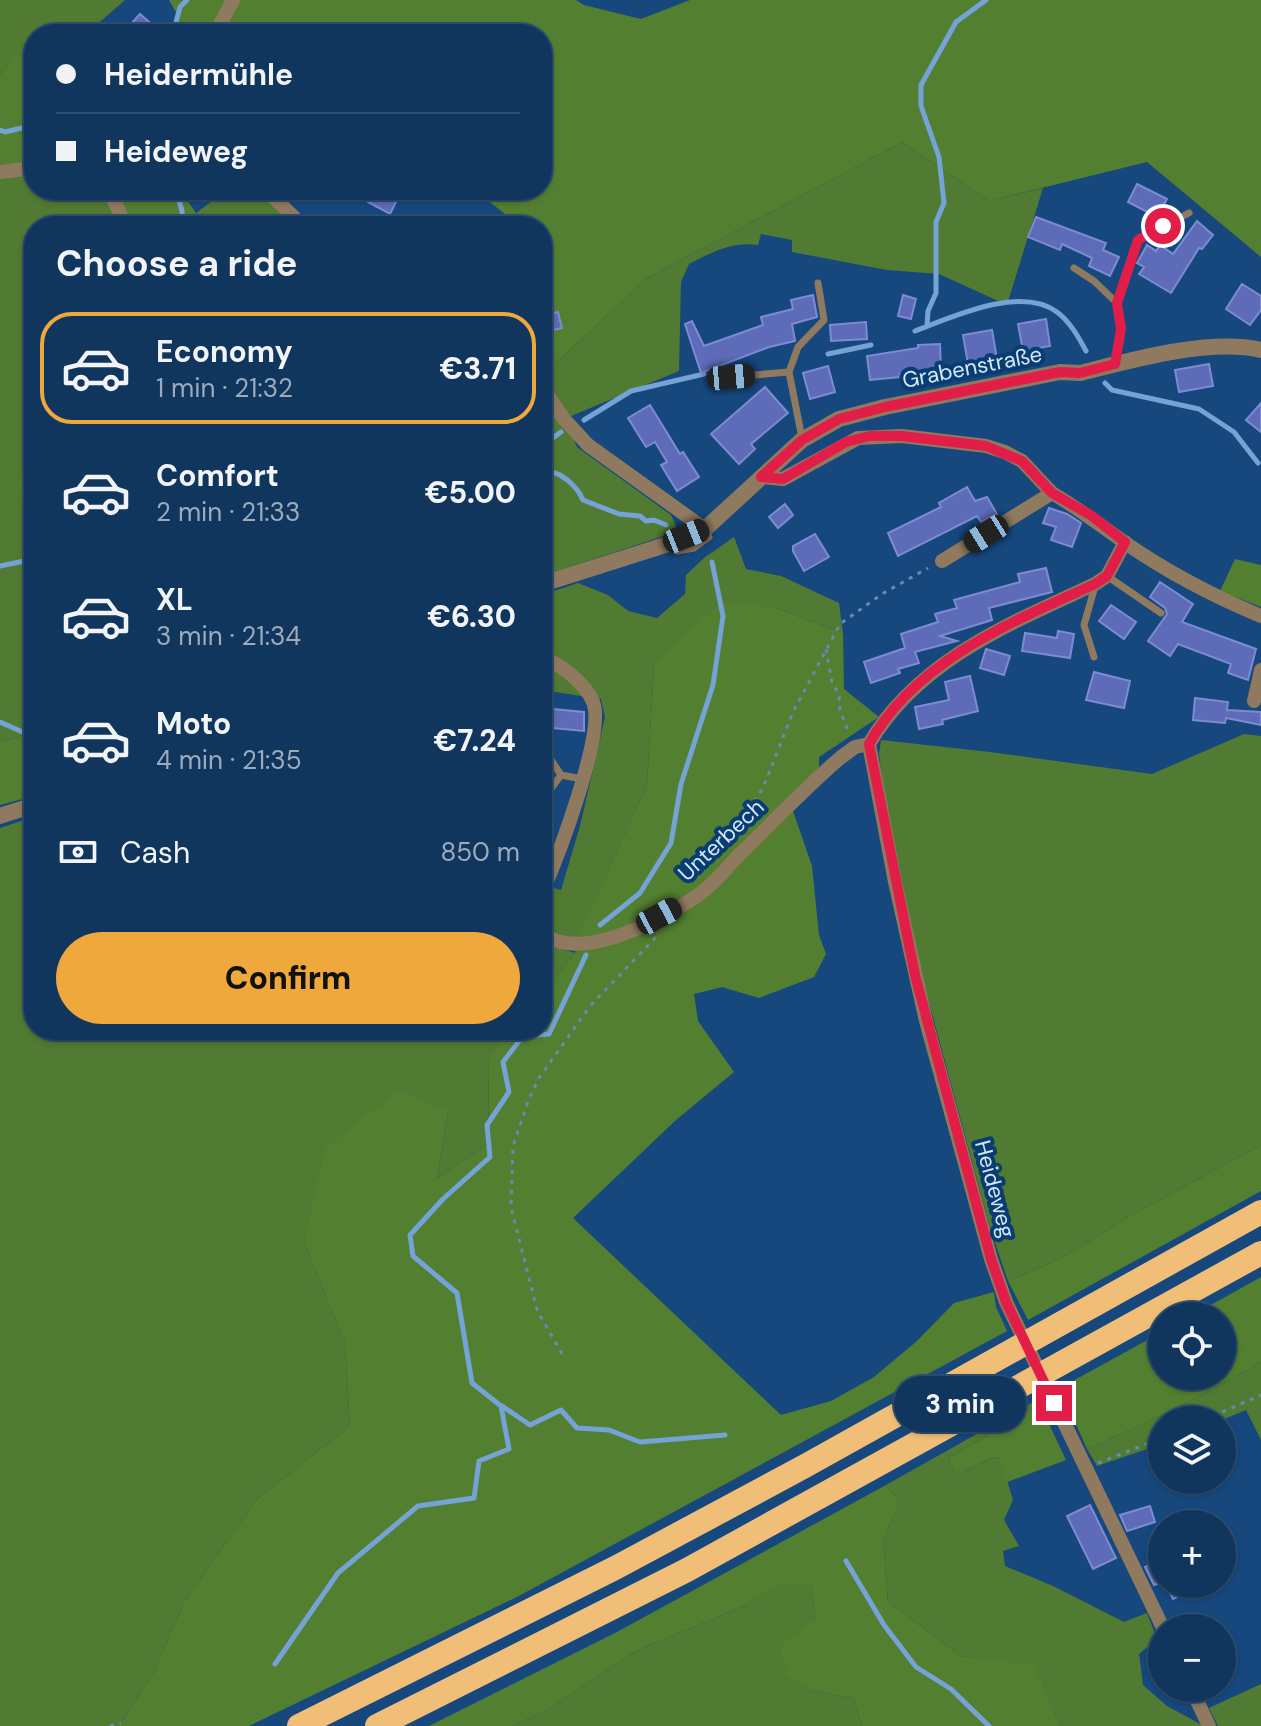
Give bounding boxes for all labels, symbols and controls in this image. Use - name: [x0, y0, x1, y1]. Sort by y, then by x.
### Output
- text: Heidermühle: [104, 55, 293, 94]
- text: Heideweg: [104, 132, 248, 171]
- route start: [1145, 208, 1181, 244]
- text: Choose a ride: [56, 240, 297, 287]
- icon: car: [60, 332, 132, 404]
- text: Economy: [156, 332, 293, 371]
- street label: Grabenstraße: [900, 339, 1044, 395]
- text: €3.71: [440, 349, 516, 388]
- car: [706, 363, 756, 391]
- text: 1 min · 21:32: [156, 371, 293, 405]
- icon: car: [60, 456, 132, 528]
- text: Comfort: [156, 456, 279, 495]
- text: €5.00: [425, 473, 516, 512]
- text: 2 min · 21:33: [156, 495, 300, 529]
- car: [959, 511, 1013, 557]
- car: [659, 516, 713, 556]
- icon: car: [60, 580, 132, 652]
- text: XL: [156, 580, 193, 619]
- text: €6.30: [427, 597, 516, 636]
- text: 3 min · 21:34: [156, 619, 301, 653]
- icon: car: [60, 704, 132, 776]
- text: Moto: [156, 704, 231, 743]
- text: €7.24: [433, 721, 516, 760]
- text: 4 min · 21:35: [156, 743, 302, 777]
- street label: Unterbech: [672, 793, 770, 887]
- icon: cash: [56, 830, 100, 874]
- text: Cash: [120, 833, 190, 872]
- text: 850 m: [440, 835, 520, 869]
- car: [632, 894, 686, 938]
- button: Confirm: [56, 932, 520, 1024]
- street label: Heideweg: [968, 1137, 1022, 1241]
- map controls: [1148, 1302, 1236, 1702]
- button: locate: [1148, 1302, 1236, 1390]
- callout: 3 min: [894, 1375, 1026, 1431]
- route end: [1036, 1385, 1072, 1421]
- text: 3 min: [925, 1387, 995, 1421]
- button: layers: [1148, 1406, 1236, 1494]
- button: +: [1148, 1510, 1236, 1598]
- button: −: [1148, 1614, 1236, 1702]

